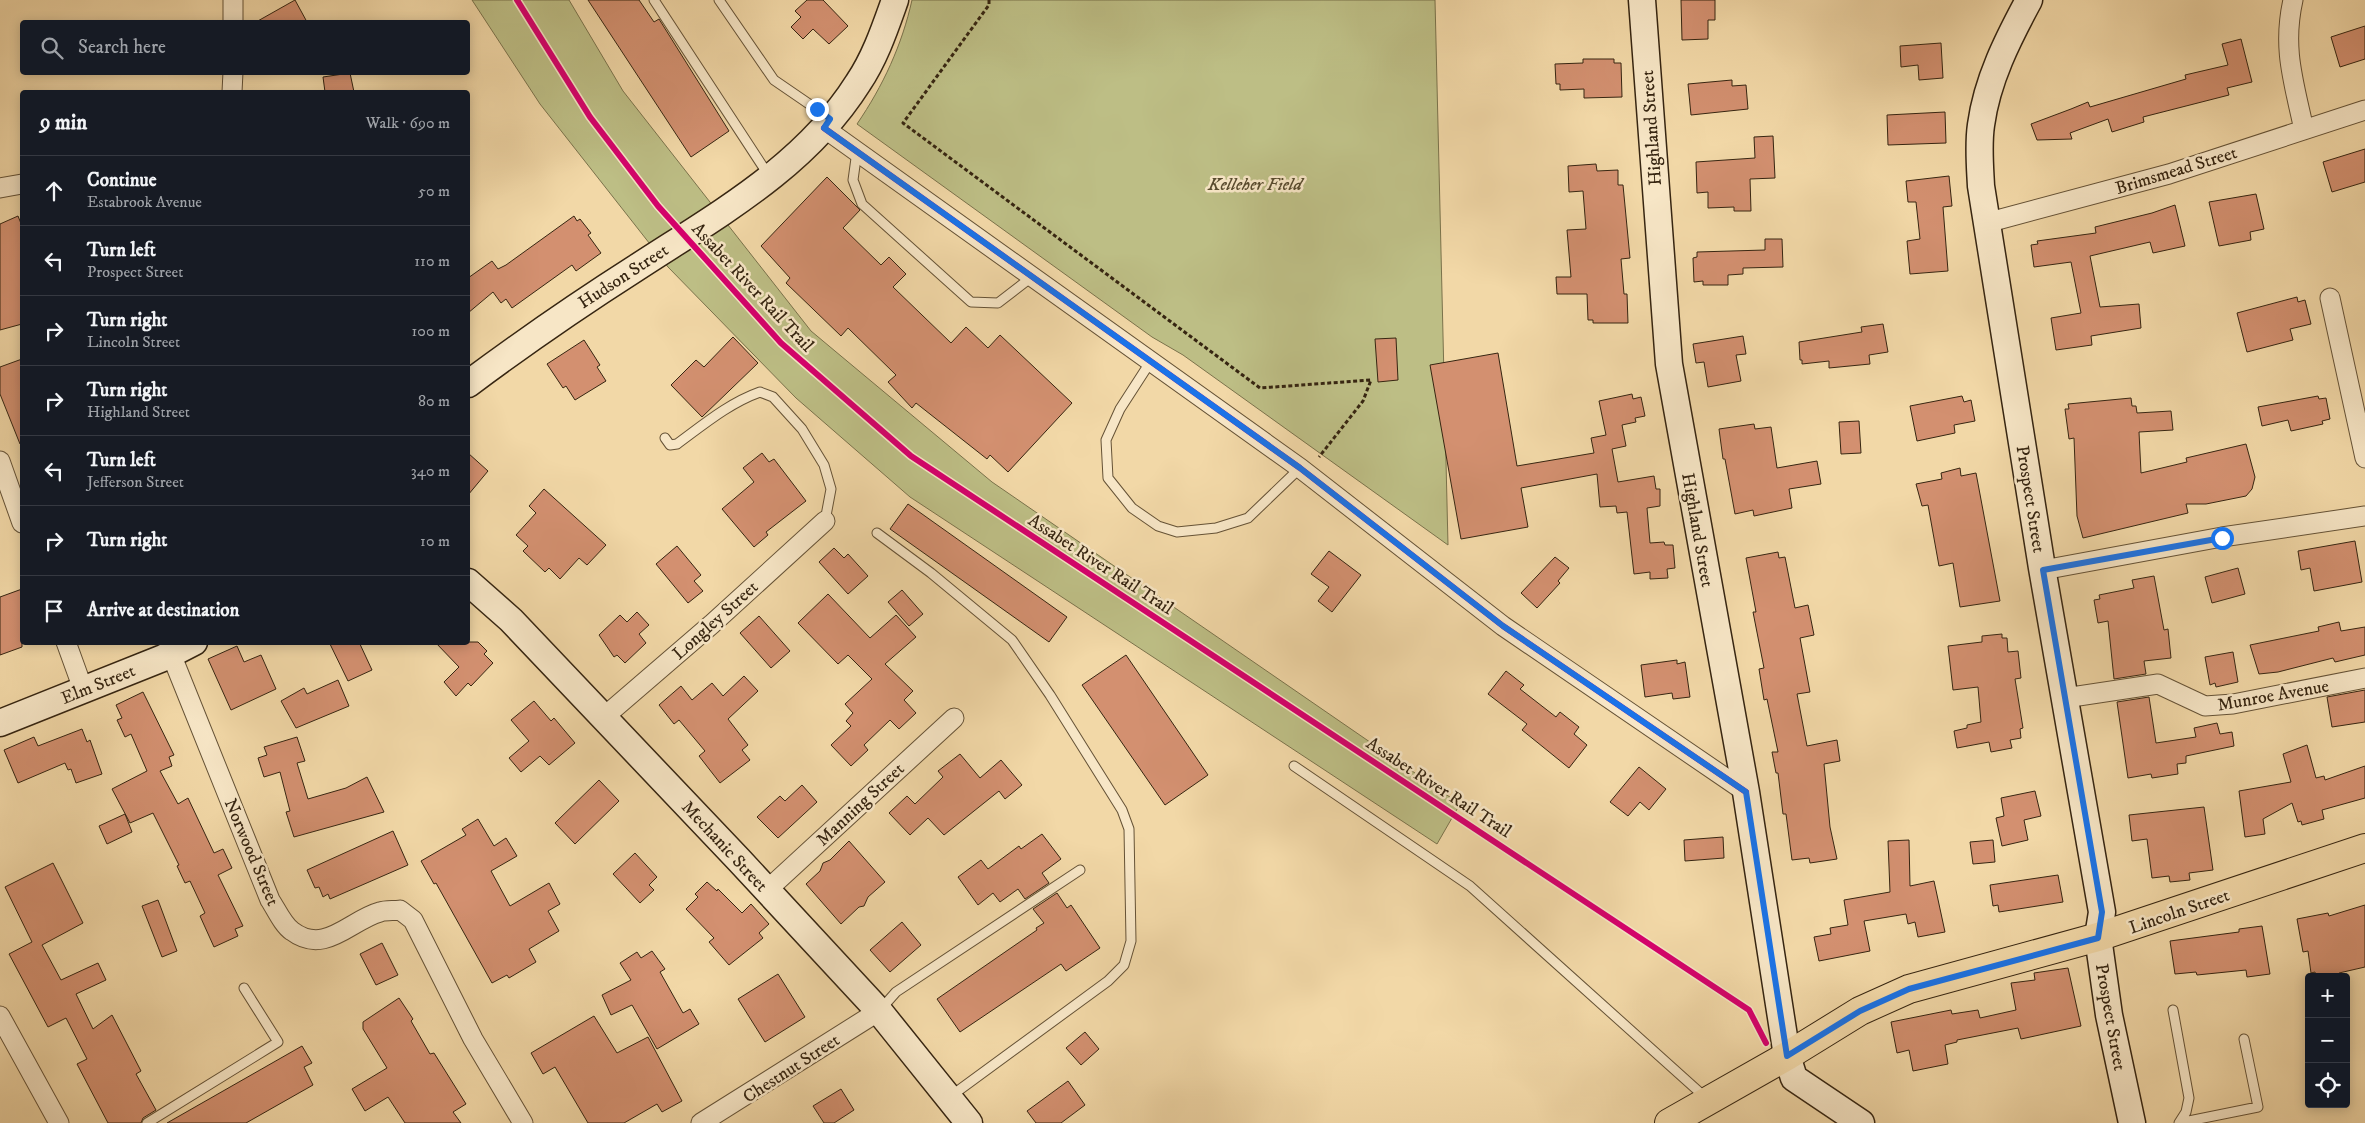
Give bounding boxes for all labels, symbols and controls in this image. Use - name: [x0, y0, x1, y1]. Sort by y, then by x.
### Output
- search box: [20, 20, 470, 75]
- icon: search: [38, 34, 66, 62]
- text: Search here: [78, 36, 166, 59]
- street label: Highland Street: [1637, 69, 1667, 186]
- route end: [806, 98, 829, 121]
- text: 9 min: [40, 110, 87, 136]
- text: Walk · 690 m: [366, 113, 450, 133]
- street label: Brimsmead Street: [2113, 142, 2240, 200]
- text: Continue: [87, 169, 157, 192]
- park label: Kelleher Field: [1207, 174, 1304, 196]
- icon: ahead: [40, 177, 68, 205]
- text: 50 m: [418, 181, 450, 201]
- text: Estabrook Avenue: [87, 192, 202, 212]
- street label: Assabet River Rail Trail: [687, 218, 818, 357]
- text: Turn left: [87, 239, 156, 262]
- street label: Hudson Street: [574, 239, 673, 314]
- icon: left: [40, 247, 68, 275]
- text: 110 m: [414, 251, 450, 271]
- text: Prospect Street: [87, 262, 183, 282]
- text: Turn right: [87, 309, 167, 332]
- icon: right: [40, 317, 68, 345]
- text: 100 m: [412, 321, 450, 341]
- text: Lincoln Street: [87, 332, 180, 352]
- text: Turn right: [87, 379, 167, 402]
- icon: right: [40, 387, 68, 415]
- text: 80 m: [418, 391, 450, 411]
- text: Highland Street: [87, 402, 190, 422]
- street label: Prospect Street: [2011, 444, 2049, 555]
- text: Turn left: [87, 449, 156, 472]
- icon: left: [40, 457, 68, 485]
- text: 340 m: [411, 461, 450, 481]
- street label: Highland Street: [1676, 471, 1718, 589]
- text: Jefferson Street: [87, 472, 184, 492]
- street label: Assabet River Rail Trail: [1024, 510, 1178, 620]
- icon: right: [40, 527, 68, 555]
- route start: [2211, 527, 2234, 550]
- text: Turn right: [87, 529, 167, 552]
- text: 10 m: [420, 531, 450, 551]
- street label: Longley Street: [668, 576, 763, 665]
- icon: arrive: [40, 597, 68, 625]
- text: Arrive at destination: [87, 599, 239, 622]
- street label: Elm Street: [58, 660, 139, 710]
- street label: Munroe Avenue: [2216, 675, 2331, 717]
- street label: Assabet River Rail Trail: [1362, 733, 1516, 843]
- street label: Manning Street: [812, 758, 909, 851]
- street label: Norwood Street: [219, 795, 284, 910]
- street label: Mechanic Street: [676, 796, 772, 897]
- street label: Lincoln Street: [2126, 884, 2233, 939]
- street label: Prospect Street: [2090, 962, 2130, 1073]
- map controls: [2305, 973, 2350, 1108]
- button: +: [2305, 973, 2350, 1018]
- button: −: [2305, 1018, 2350, 1063]
- street label: Chestnut Street: [739, 1029, 844, 1108]
- button: locate: [2305, 1063, 2350, 1108]

